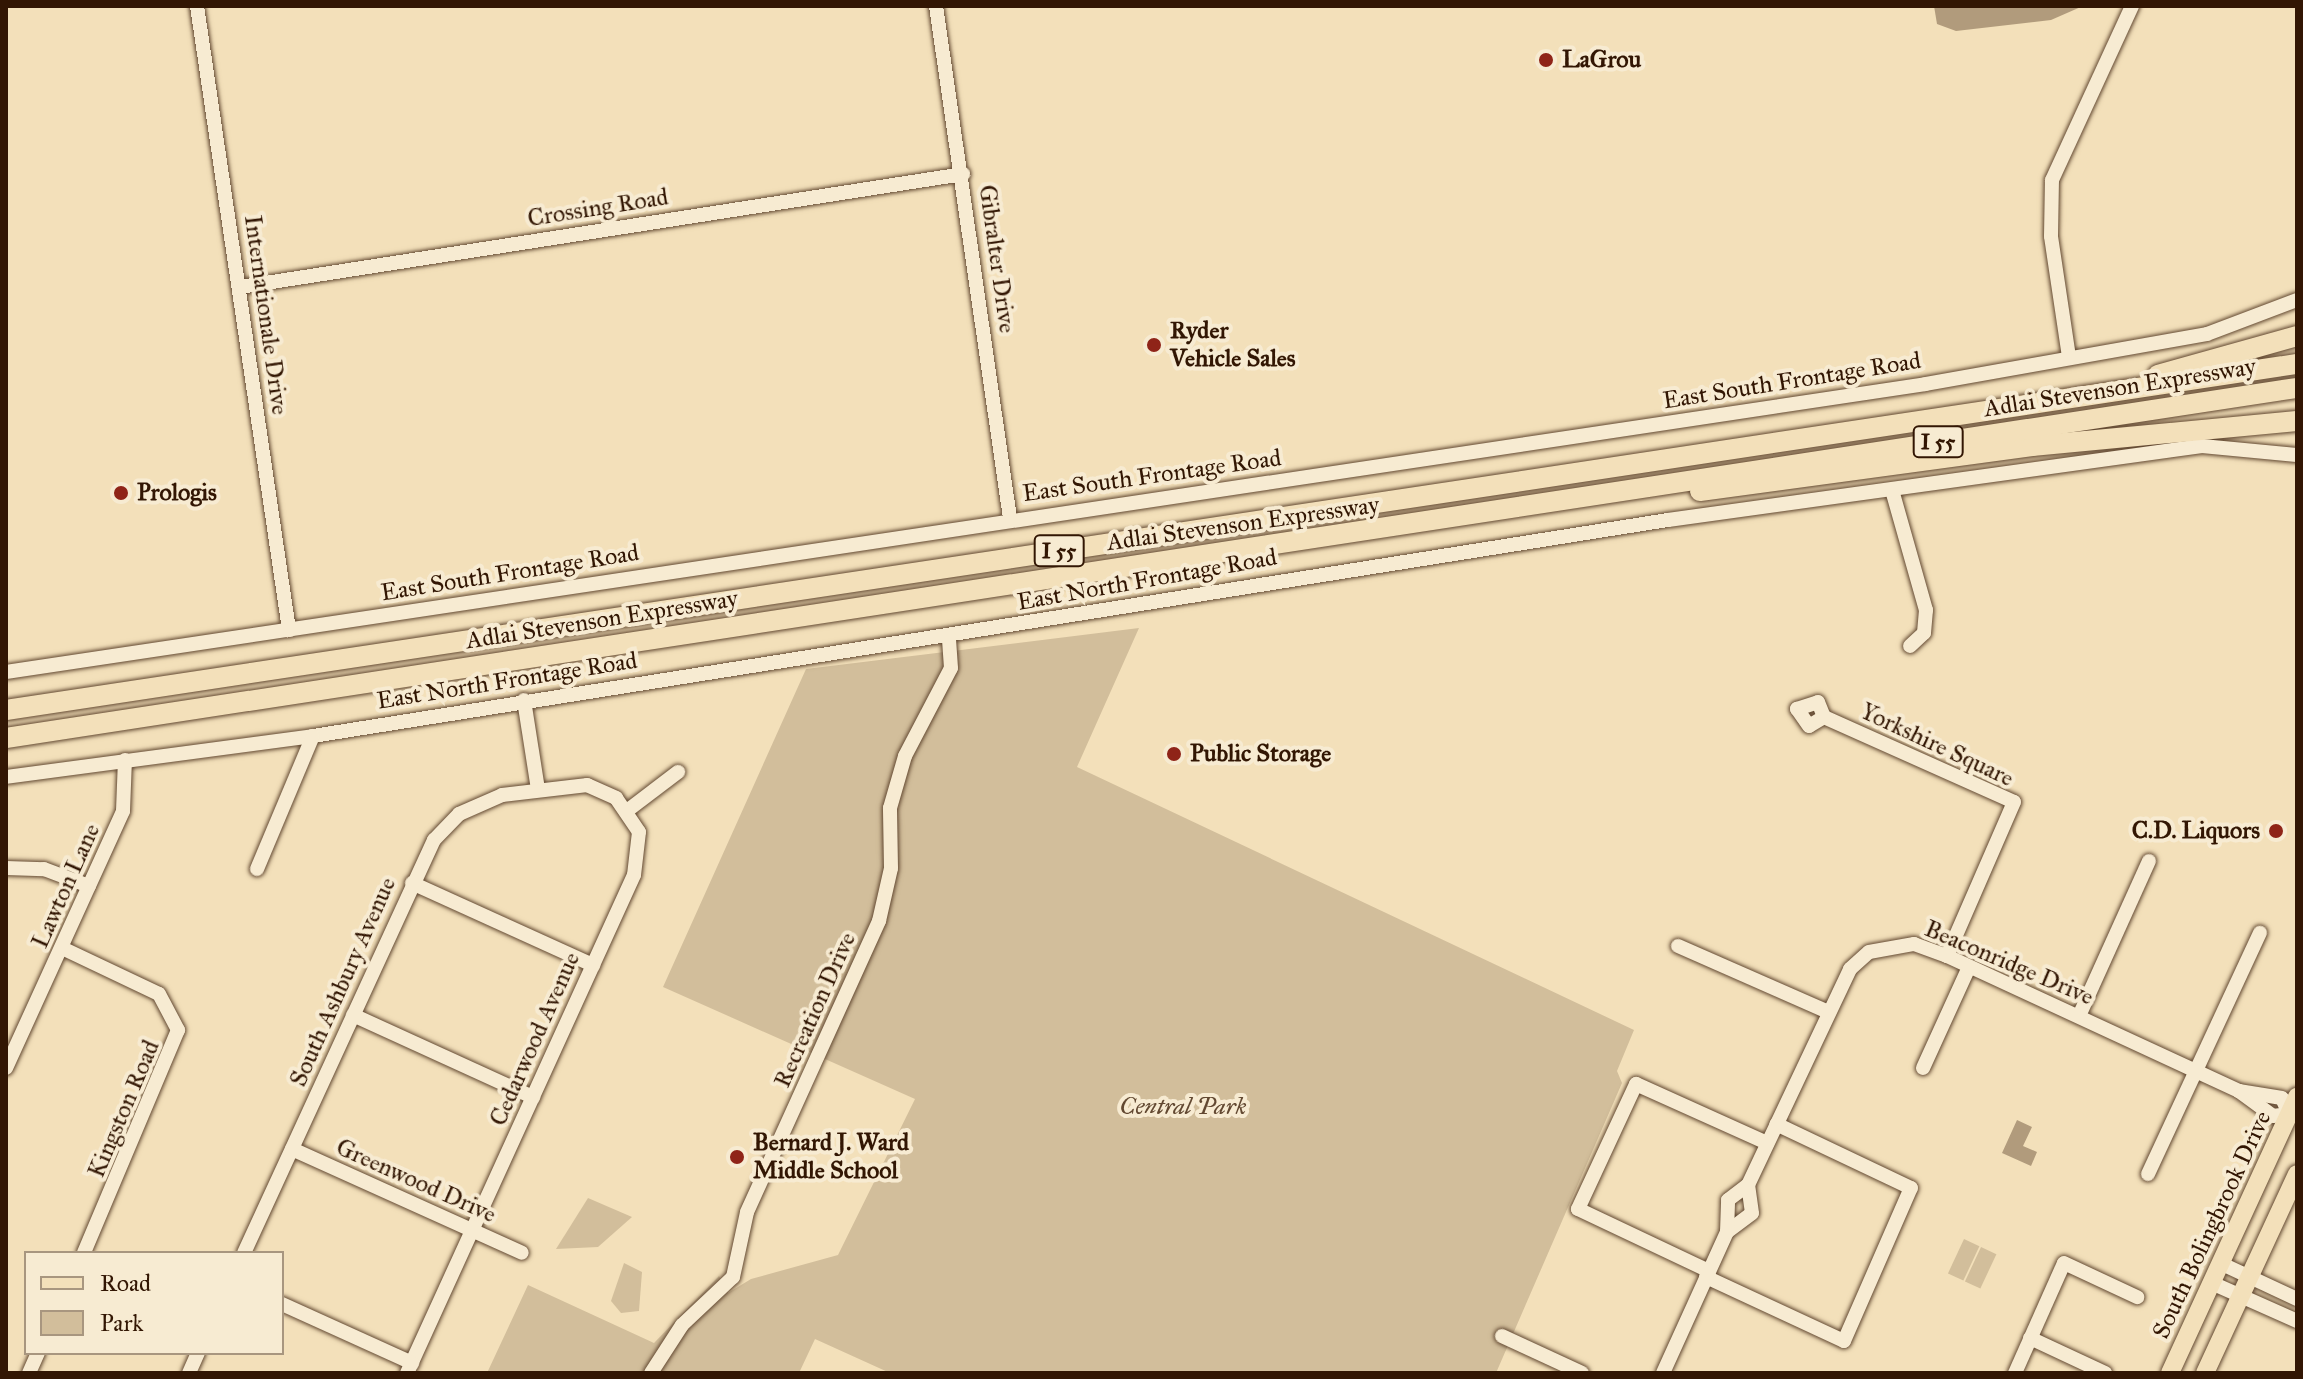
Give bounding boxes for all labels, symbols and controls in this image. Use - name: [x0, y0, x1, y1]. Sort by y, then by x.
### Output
- place label: LaGrou: [1562, 46, 1641, 74]
- marker: LaGrou: [1537, 51, 1555, 69]
- street label: Crossing Road: [526, 183, 670, 233]
- street label: Gibralter Drive: [972, 183, 1022, 335]
- street label: Internationale Drive: [238, 213, 294, 417]
- place label: Ryder Vehicle Sales: [1170, 317, 1296, 373]
- marker: Ryder Vehicle Sales: [1145, 336, 1163, 354]
- street label: East South Frontage Road: [1661, 346, 1923, 416]
- street label: Adlai Stevenson Expressway: [1982, 352, 2258, 424]
- road number: I 55: [1912, 424, 1964, 460]
- street label: East South Frontage Road: [1021, 444, 1283, 508]
- place label: Prologis: [137, 479, 217, 507]
- marker: Prologis: [112, 484, 130, 502]
- street label: Adlai Stevenson Expressway: [1105, 491, 1381, 557]
- road number: I 55: [1033, 533, 1085, 569]
- street label: East South Frontage Road: [379, 538, 641, 608]
- street label: East North Frontage Road: [1015, 543, 1279, 617]
- street label: Adlai Stevenson Expressway: [464, 584, 740, 656]
- street label: East North Frontage Road: [375, 646, 639, 716]
- street label: Yorkshire Square: [1856, 697, 2018, 793]
- place label: Public Storage: [1190, 740, 1331, 768]
- marker: Public Storage: [1165, 745, 1183, 763]
- place label: C.D. Liquors: [2132, 817, 2260, 845]
- street label: Lawton Lane: [26, 819, 106, 953]
- marker: C.D. Liquors: [2267, 822, 2285, 840]
- street label: South Ashbury Avenue: [284, 873, 402, 1091]
- street label: Beaconridge Drive: [1920, 914, 2098, 1012]
- street label: Recreation Drive: [768, 928, 862, 1092]
- street label: Cedarwood Avenue: [484, 948, 586, 1130]
- street label: Kingston Road: [82, 1036, 166, 1182]
- park label: Central Park: [1120, 1093, 1246, 1121]
- street label: South Bolingbrook Drive: [2147, 1107, 2277, 1343]
- place label: Bernard J. Ward Middle School: [753, 1129, 909, 1185]
- street label: Greenwood Drive: [332, 1133, 500, 1229]
- marker: Bernard J. Ward Middle School: [728, 1148, 746, 1166]
- legend: [24, 1251, 284, 1355]
- text: Road: [100, 1268, 151, 1298]
- text: Park: [100, 1308, 143, 1338]

